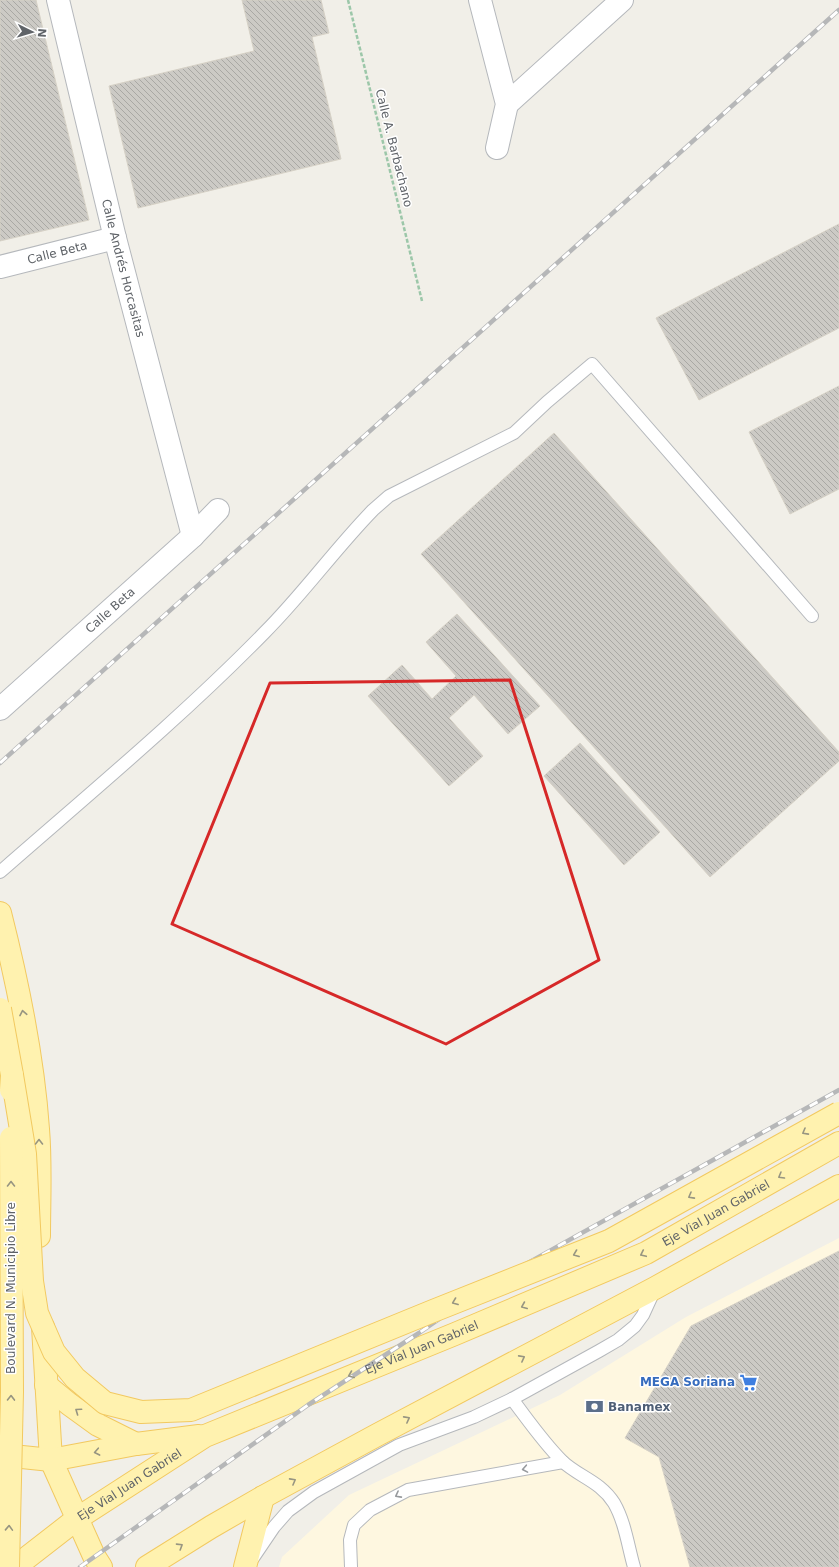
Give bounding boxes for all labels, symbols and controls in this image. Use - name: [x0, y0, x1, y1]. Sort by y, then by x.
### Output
- north arrow: [12, 12, 52, 52]
- text: N: [35, 28, 48, 38]
- street label: Calle A. Barbachano: [373, 87, 415, 209]
- street label: Calle Andrés Horcasitas: [99, 198, 148, 339]
- street label: Calle Beta: [26, 238, 89, 267]
- street label: Calle Beta: [83, 585, 138, 636]
- one-way arrow: [19, 1010, 27, 1016]
- one-way arrow: [802, 1128, 809, 1135]
- one-way arrow: [35, 1139, 43, 1145]
- one-way arrow: [778, 1172, 785, 1179]
- street label: Eje Vial Juan Gabriel: [660, 1177, 772, 1249]
- one-way arrow: [7, 1181, 15, 1187]
- one-way arrow: [688, 1191, 695, 1198]
- street label: Boulevard N. Municipio Libre: [4, 1202, 18, 1374]
- one-way arrow: [640, 1249, 648, 1257]
- one-way arrow: [572, 1250, 579, 1258]
- one-way arrow: [451, 1297, 459, 1305]
- one-way arrow: [520, 1301, 527, 1309]
- street label: Eje Vial Juan Gabriel: [363, 1318, 480, 1377]
- one-way arrow: [518, 1355, 525, 1363]
- one-way arrow: [348, 1371, 355, 1379]
- supermarket icon: MEGA Soriana: [738, 1372, 758, 1392]
- place label: MEGA Soriana: [640, 1375, 735, 1389]
- one-way arrow: [7, 1395, 16, 1401]
- bank icon: Banamex: [585, 1397, 605, 1417]
- place label: Banamex: [608, 1400, 671, 1414]
- one-way arrow: [76, 1409, 83, 1416]
- one-way arrow: [403, 1416, 410, 1424]
- street label: Eje Vial Juan Gabriel: [75, 1446, 184, 1524]
- one-way arrow: [94, 1447, 100, 1455]
- one-way arrow: [522, 1464, 528, 1472]
- one-way arrow: [289, 1478, 296, 1485]
- one-way arrow: [395, 1490, 402, 1498]
- one-way arrow: [5, 1525, 14, 1531]
- one-way arrow: [176, 1543, 183, 1551]

